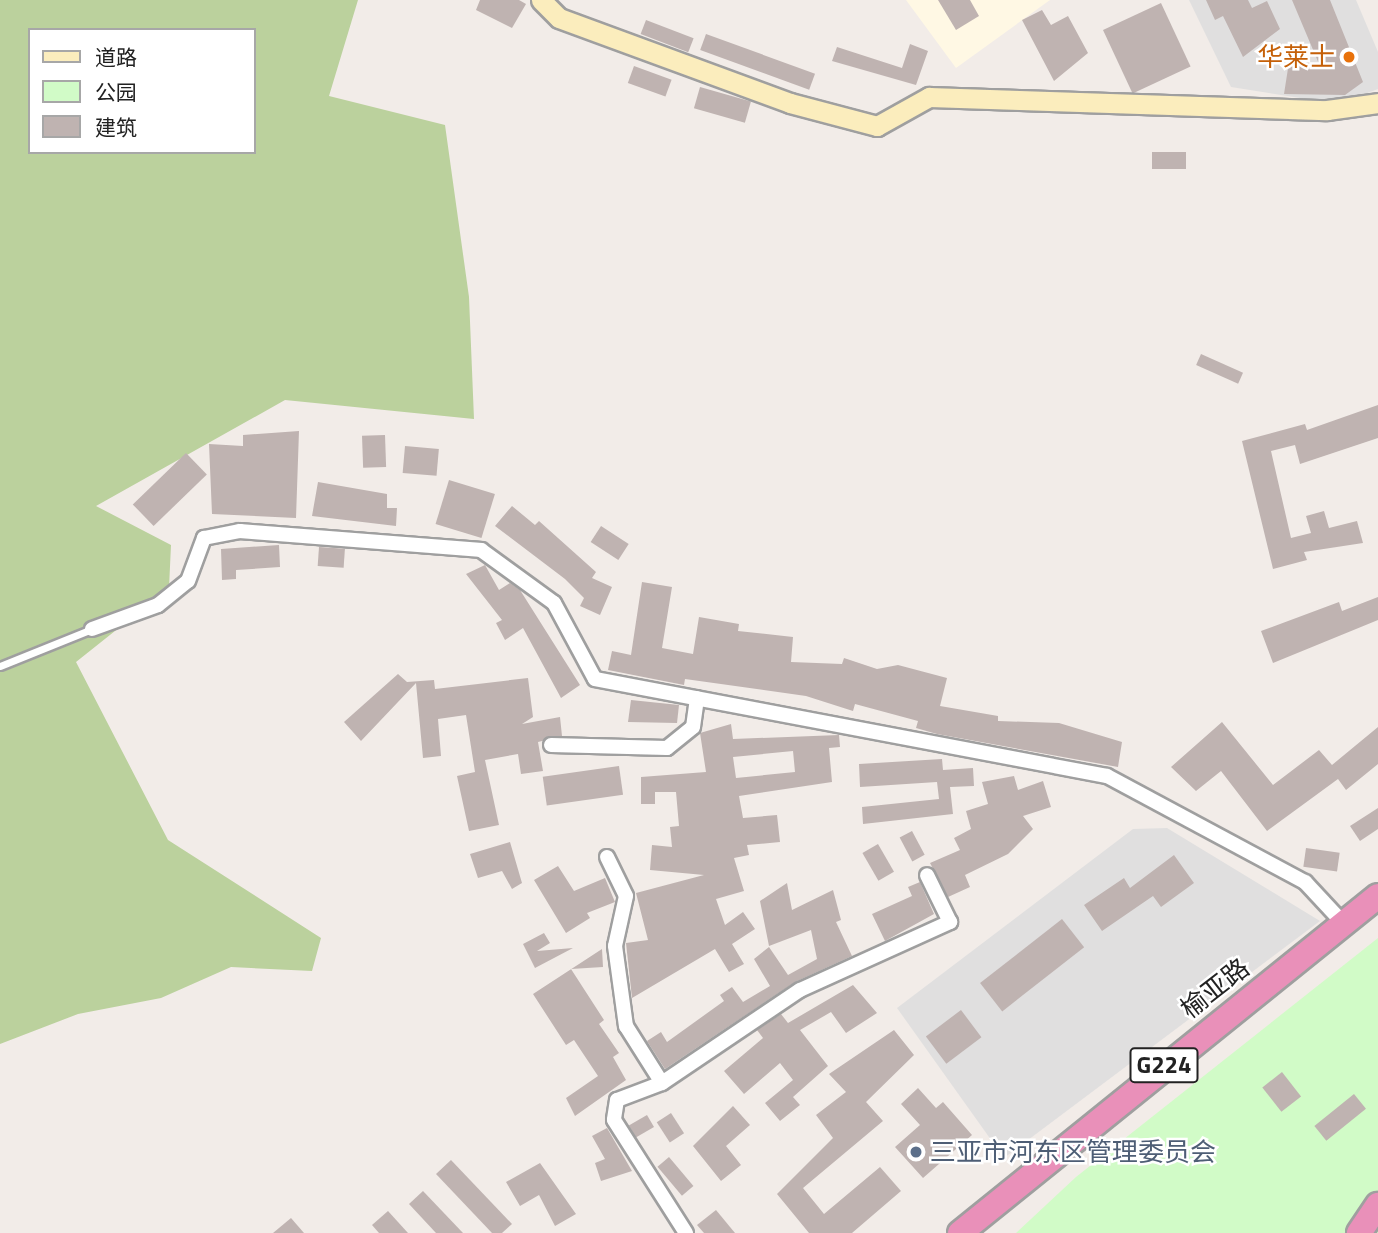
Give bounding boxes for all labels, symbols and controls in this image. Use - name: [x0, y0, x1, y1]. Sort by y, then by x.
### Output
- legend: [28, 28, 256, 154]
- text: 道路: [95, 41, 137, 73]
- place label: 华莱士: [1257, 41, 1335, 73]
- marker: 华莱士: [1341, 49, 1357, 65]
- text: 公园: [95, 76, 137, 108]
- text: 建筑: [95, 111, 137, 143]
- street label: 榆亚路: [1175, 952, 1255, 1024]
- road number: G224: [1129, 1044, 1199, 1086]
- place label: 三亚市河东区管理委员会: [930, 1136, 1216, 1168]
- marker: 三亚市河东区管理委员会: [908, 1144, 924, 1160]

